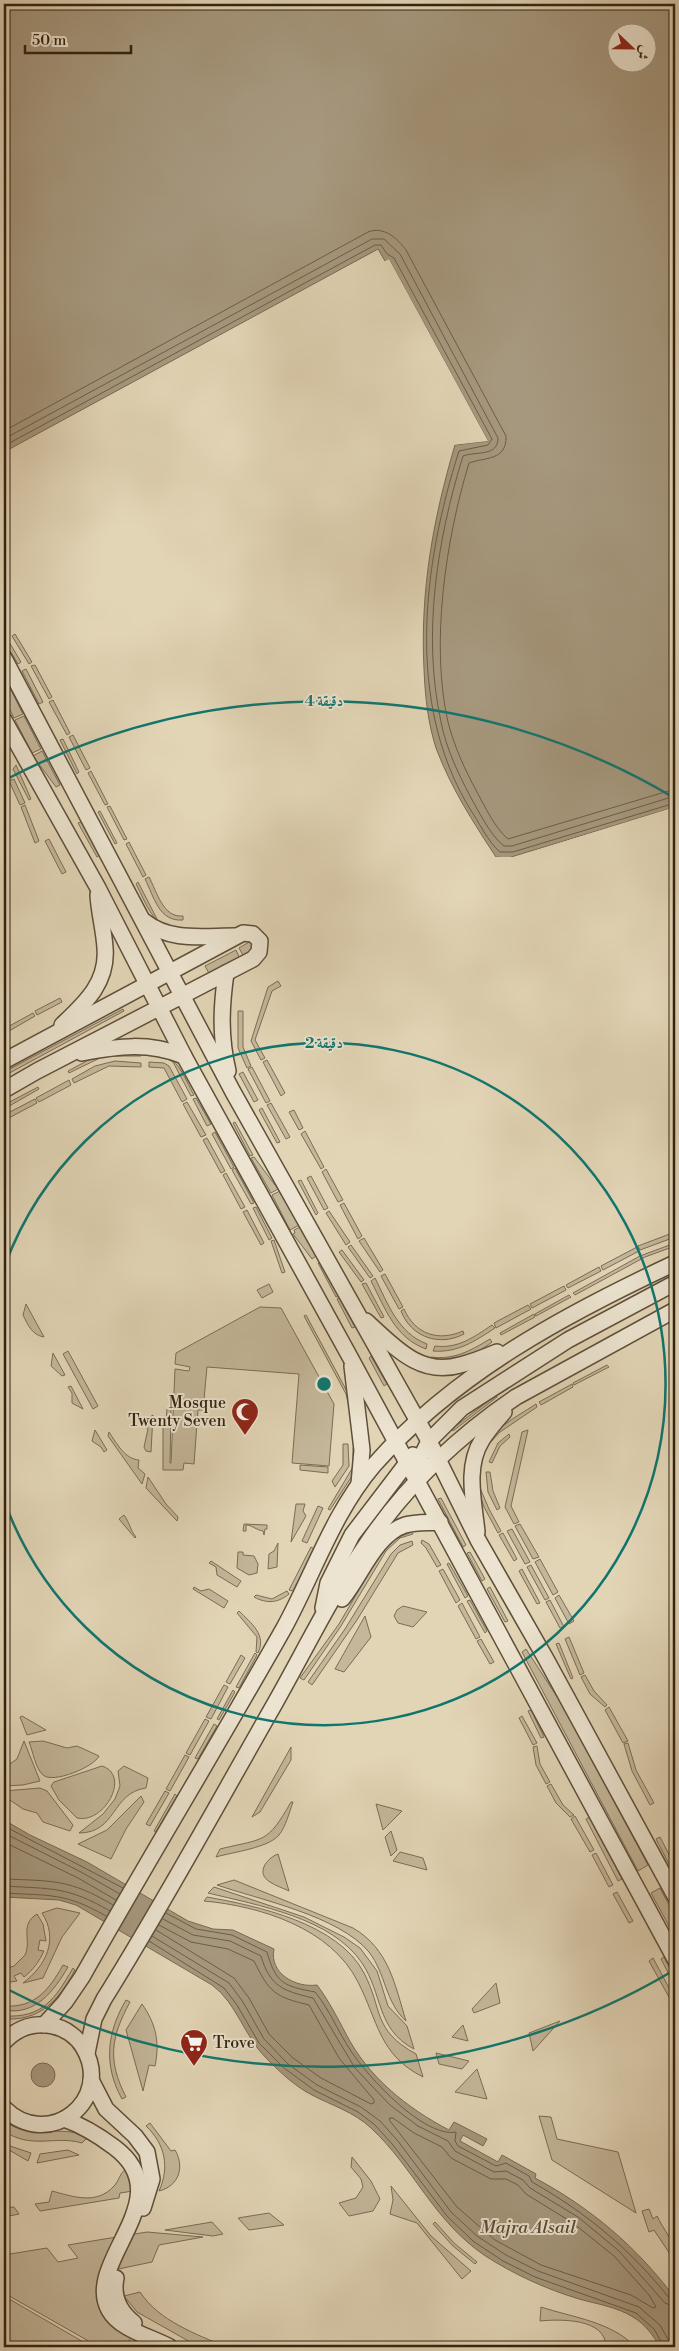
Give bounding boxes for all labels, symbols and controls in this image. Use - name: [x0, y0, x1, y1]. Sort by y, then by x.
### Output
- scale bar: [25, 22, 131, 54]
- north arrow: [606, 22, 656, 72]
- text: 50 m: [32, 31, 66, 50]
- text: ش: [632, 43, 654, 62]
- text: 4 دقيقة: [305, 692, 343, 711]
- text: 2 دقيقة: [305, 1034, 343, 1053]
- centre of rings: [315, 1375, 333, 1393]
- place label: Mosque Twenty Seven: [128, 1393, 226, 1431]
- mosque icon: Mosque Twenty Seven: [230, 1397, 260, 1436]
- supermarket icon: Trove: [179, 2028, 209, 2067]
- place label: Trove: [213, 2033, 255, 2053]
- water label: Majra Alsail: [480, 2216, 576, 2239]

